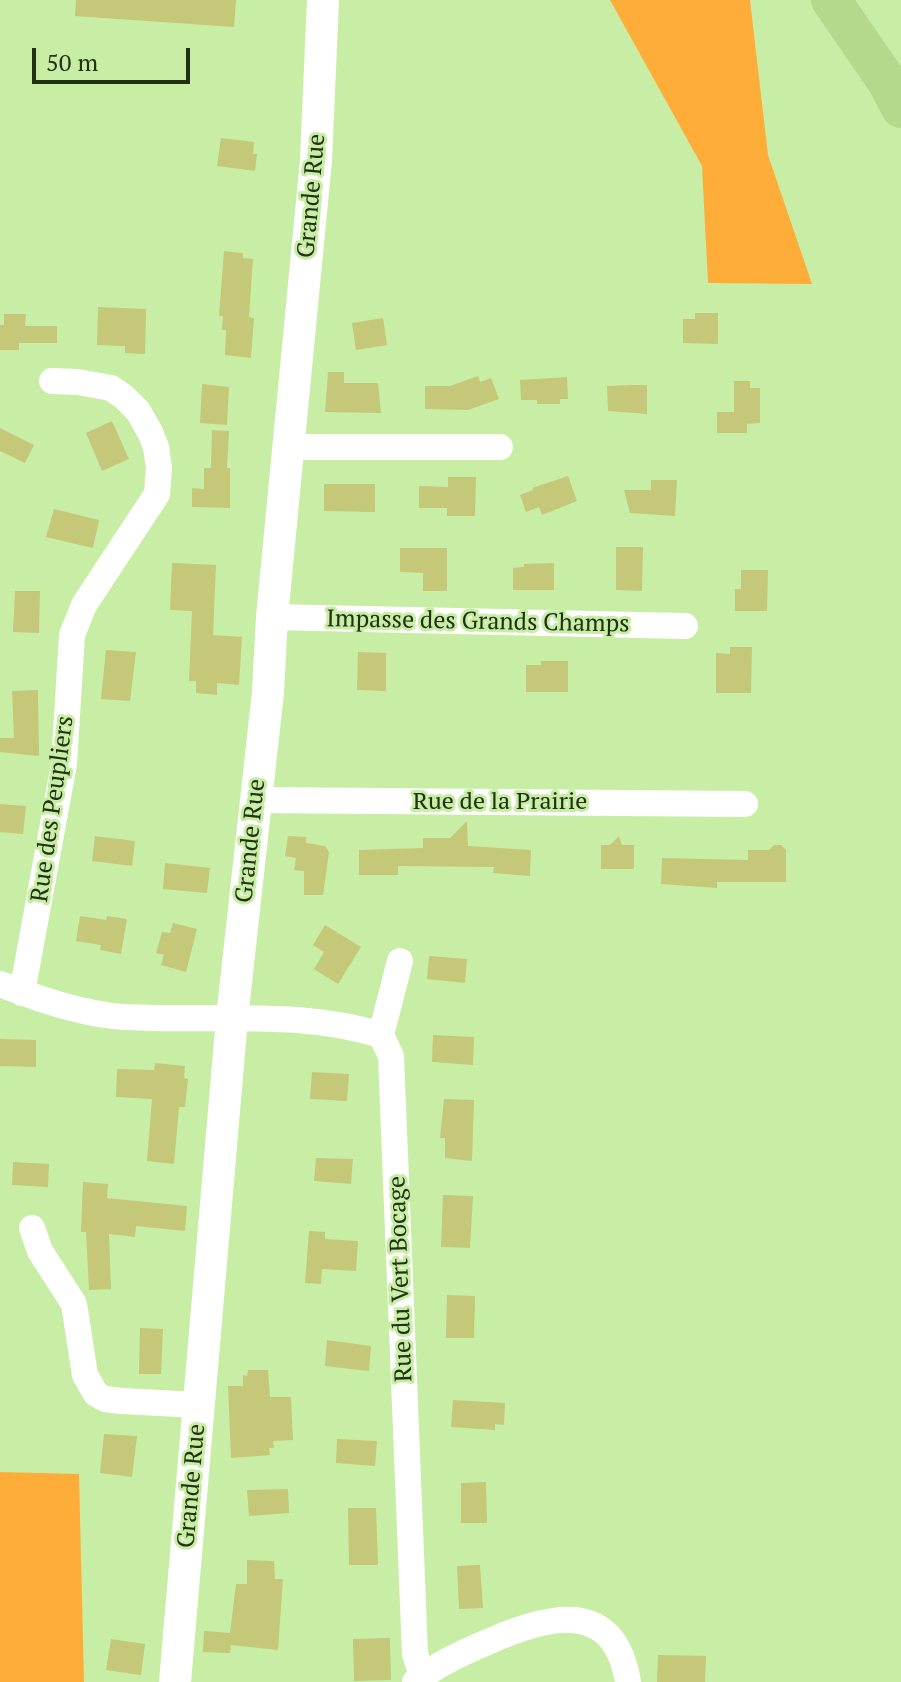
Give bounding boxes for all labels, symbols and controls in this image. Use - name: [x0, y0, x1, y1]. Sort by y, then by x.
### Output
- scale bar: [36, 32, 194, 82]
- text: 50 m: [46, 46, 98, 78]
- street label: Grande Rue: [292, 133, 332, 259]
- street label: Impasse des Grands Champs: [326, 605, 630, 639]
- street label: Rue des Peupliers: [26, 714, 80, 904]
- street label: Grande Rue: [230, 778, 272, 904]
- street label: Rue de la Prairie: [413, 788, 587, 816]
- street label: Rue du Vert Bocage: [383, 1175, 419, 1383]
- street label: Grande Rue: [172, 1423, 212, 1549]

